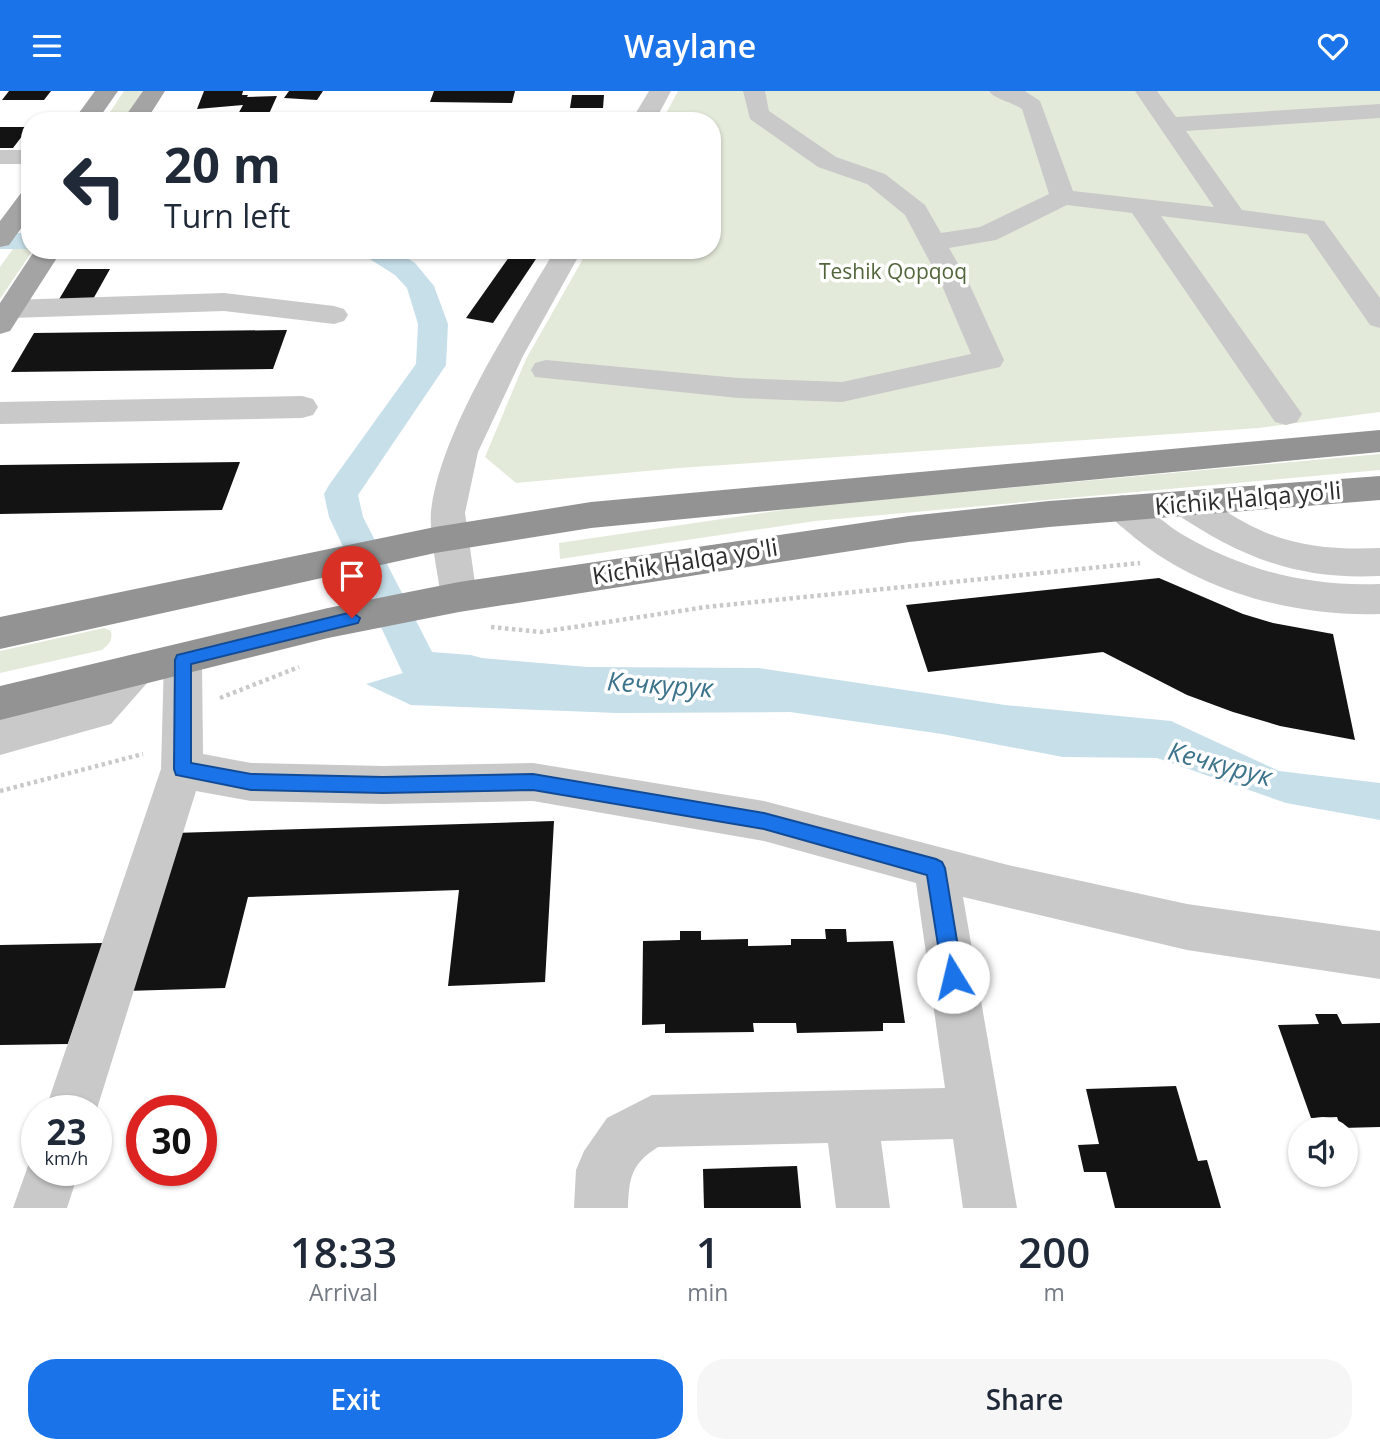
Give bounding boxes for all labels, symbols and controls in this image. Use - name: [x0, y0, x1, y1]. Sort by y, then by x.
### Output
- text: Waylane: [624, 24, 756, 67]
- icon: menu: [28, 27, 66, 65]
- icon: heart: [1314, 27, 1352, 65]
- text: 20 m: [164, 131, 281, 197]
- icon: left: [49, 140, 140, 231]
- text: Turn left: [164, 194, 290, 237]
- park label: Teshik Qopqoq: [819, 257, 967, 285]
- street label: Kichik Halqa yo'li: [1153, 473, 1342, 522]
- street label: Kichik Halqa yo'li: [590, 530, 780, 591]
- pin: [322, 546, 382, 618]
- icon: arrive: [333, 557, 371, 595]
- water label: Кечкурук: [606, 662, 716, 706]
- water label: Кечкурук: [1164, 732, 1278, 795]
- position arrow: [916, 940, 990, 1014]
- speed limit sign: 30: [126, 1095, 217, 1186]
- text: 23: [46, 1108, 87, 1155]
- map controls: [1288, 1117, 1358, 1187]
- button: sound: [1288, 1117, 1358, 1187]
- text: km/h: [45, 1146, 88, 1170]
- text: 18:33: [290, 1223, 397, 1280]
- text: 1: [696, 1223, 720, 1280]
- text: 200: [1018, 1223, 1090, 1280]
- text: Arrival: [309, 1276, 378, 1308]
- text: min: [687, 1276, 728, 1308]
- text: m: [1044, 1276, 1065, 1308]
- button: Exit: [28, 1359, 683, 1439]
- button: Share: [697, 1359, 1352, 1439]

